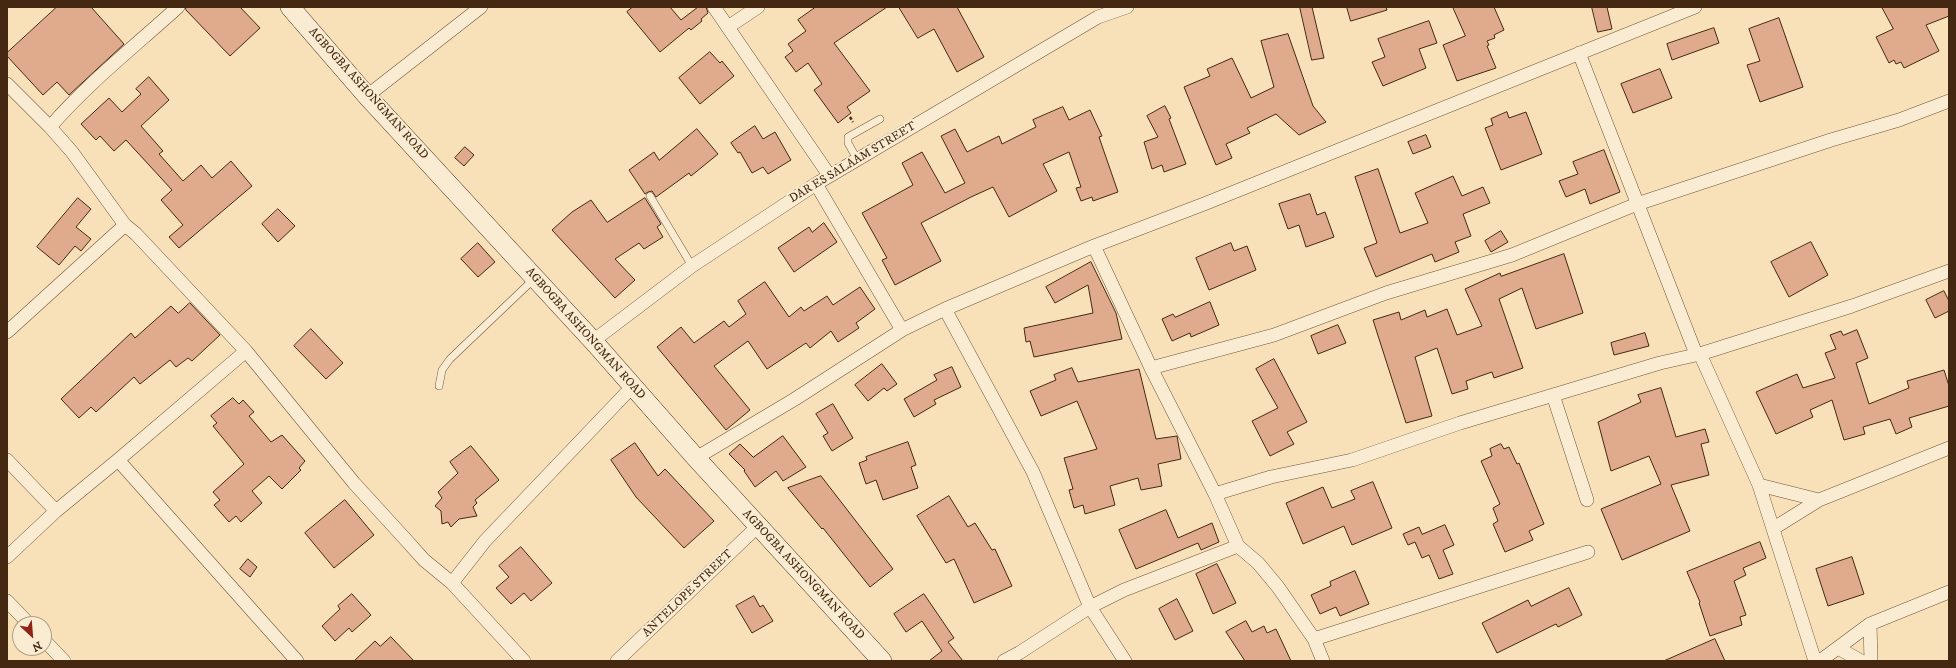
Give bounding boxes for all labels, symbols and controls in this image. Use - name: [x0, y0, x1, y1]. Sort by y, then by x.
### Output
- street label: AGBOGBA ASHONGMAN ROAD: [305, 25, 431, 163]
- street label: DAR ES SALAAM STREET: [787, 119, 919, 207]
- street label: AGBOGBA ASHONGMAN ROAD: [522, 265, 648, 403]
- street label: AGBOGBA ASHONGMAN ROAD: [739, 507, 867, 643]
- street label: ANTELOPE STREET: [640, 547, 736, 641]
- north arrow: [12, 616, 52, 656]
- text: N: [30, 638, 44, 654]

